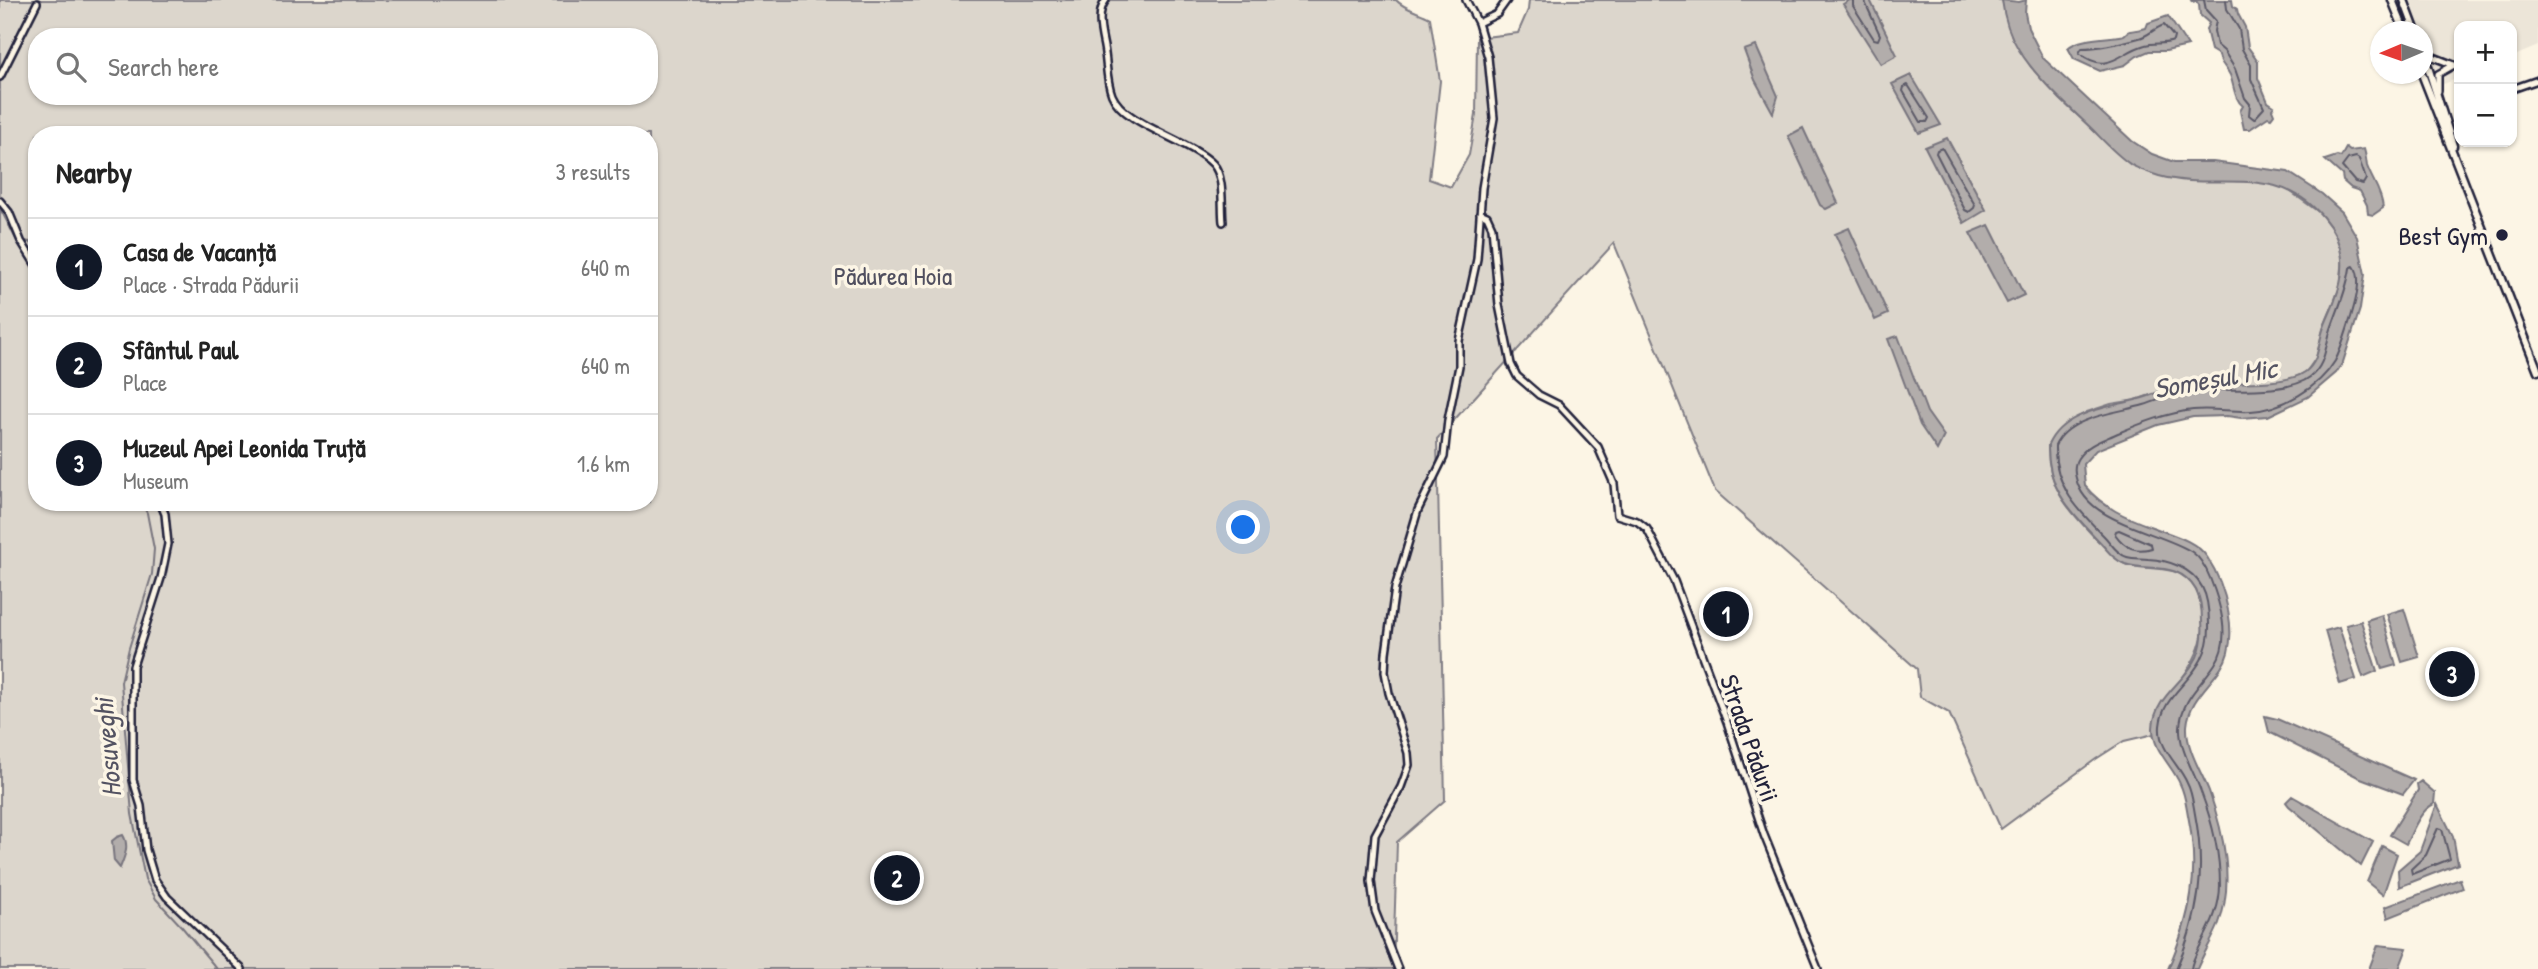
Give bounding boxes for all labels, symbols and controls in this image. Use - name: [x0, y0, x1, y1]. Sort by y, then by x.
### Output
- north arrow: [2370, 21, 2433, 84]
- map controls: [2454, 21, 2517, 147]
- button: +: [2454, 21, 2517, 84]
- search box: [28, 28, 658, 105]
- icon: search: [52, 48, 90, 86]
- text: Search here: [108, 49, 219, 84]
- button: −: [2454, 84, 2517, 147]
- text: Nearby: [56, 152, 132, 192]
- text: 3 results: [555, 156, 630, 187]
- place label: Best Gym: [2398, 218, 2488, 253]
- marker: Best Gym: [2494, 227, 2510, 243]
- text: Casa de Vacanță: [123, 234, 276, 269]
- text: 1: [75, 252, 83, 283]
- text: 640 m: [581, 252, 630, 283]
- park label: Pădurea Hoia: [834, 258, 952, 293]
- text: Place · Strada Pădurii: [123, 269, 299, 300]
- text: Sfântul Paul: [123, 332, 238, 367]
- water label: Someșul Mic: [2151, 348, 2282, 407]
- text: 2: [74, 350, 84, 381]
- text: 640 m: [581, 350, 630, 381]
- text: Place: [123, 367, 167, 398]
- text: Muzeul Apei Leonida Truță: [123, 430, 366, 465]
- text: 3: [74, 448, 84, 479]
- text: 1.6 km: [577, 448, 630, 479]
- text: Museum: [123, 465, 189, 496]
- your location: [1226, 510, 1260, 544]
- pin: 1: [1703, 588, 1749, 640]
- pin: 3: [2429, 648, 2475, 700]
- street label: Strada Pădurii: [1712, 670, 1788, 806]
- water label: Hosuveghi: [84, 694, 130, 799]
- pin: 2: [874, 852, 920, 904]

